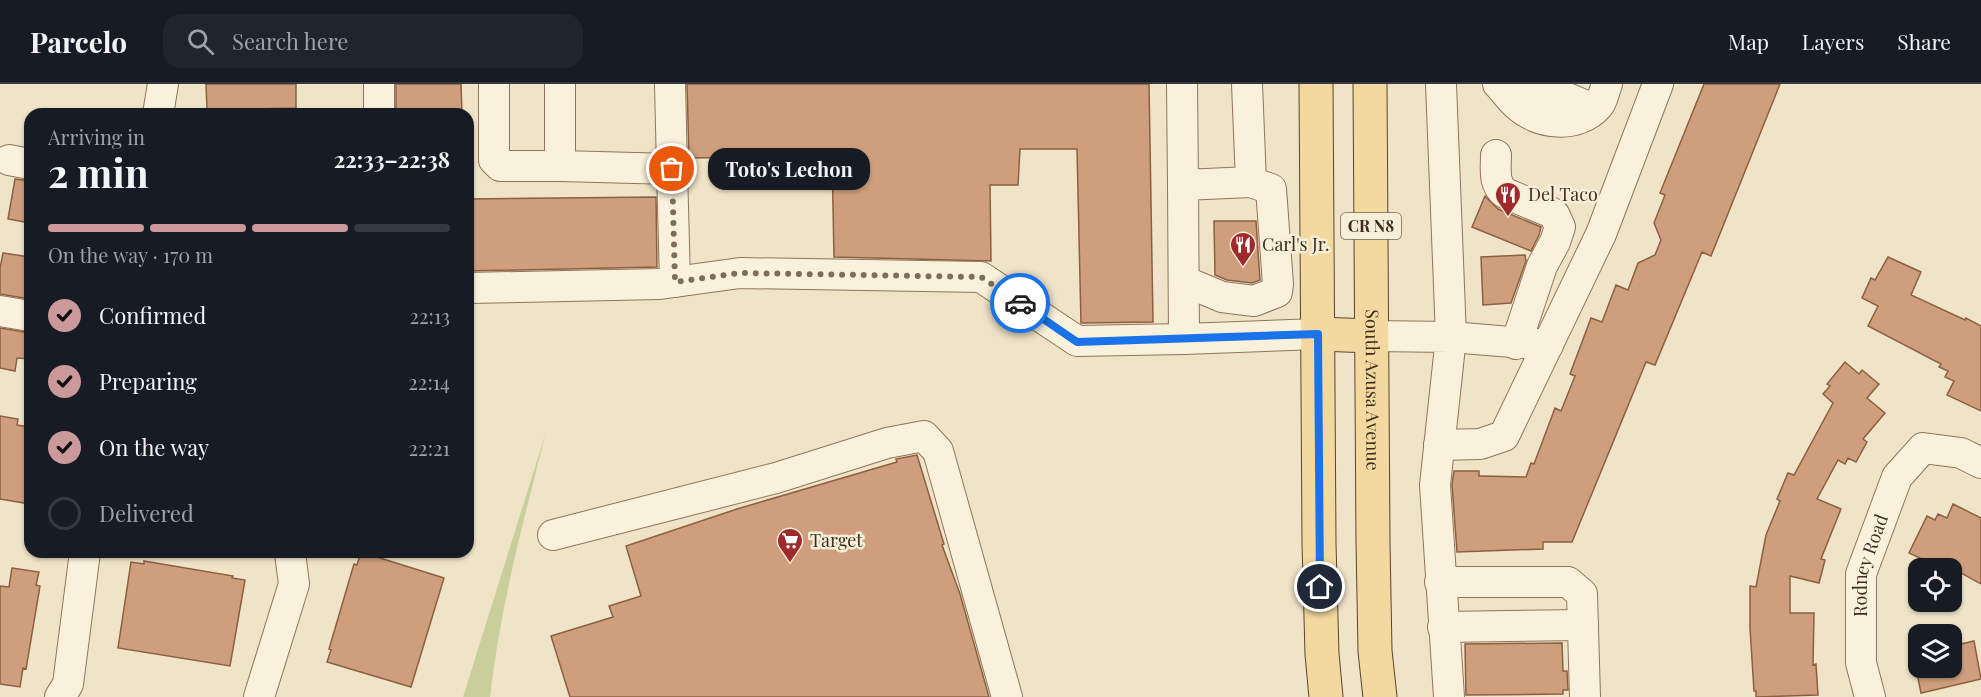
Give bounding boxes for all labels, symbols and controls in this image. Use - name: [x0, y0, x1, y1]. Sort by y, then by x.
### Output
- search box: [163, 14, 583, 68]
- text: Parcelo: [30, 23, 127, 60]
- icon: search: [184, 25, 217, 58]
- text: Search here: [232, 26, 348, 56]
- text: Map: [1728, 27, 1769, 55]
- text: Layers: [1802, 27, 1864, 55]
- text: Share: [1897, 27, 1951, 55]
- text: Arriving in: [48, 123, 145, 150]
- pin: [646, 143, 697, 194]
- text: 22:33–22:38: [334, 144, 450, 174]
- text: 2 min: [48, 146, 149, 198]
- callout: Toto's Lechon: [708, 148, 870, 190]
- icon: bag: [655, 152, 688, 185]
- text: Toto's Lechon: [725, 155, 853, 182]
- restaurant icon: Del Taco: [1493, 180, 1523, 218]
- place label: Del Taco: [1528, 182, 1598, 206]
- road number: CR N8: [1341, 213, 1401, 239]
- restaurant icon: Carl's Jr.: [1228, 230, 1258, 268]
- place label: Carl's Jr.: [1262, 232, 1330, 256]
- text: On the way · 170 m: [48, 241, 213, 268]
- courier: [990, 273, 1050, 333]
- icon: car: [1004, 287, 1037, 320]
- icon: check: [48, 299, 81, 332]
- text: Confirmed: [99, 300, 206, 330]
- text: 22:13: [409, 302, 450, 329]
- street label: South Azusa Avenue: [1360, 309, 1386, 471]
- icon: check: [48, 365, 81, 398]
- text: Preparing: [99, 366, 197, 396]
- text: 22:14: [408, 368, 450, 395]
- icon: check: [48, 431, 81, 464]
- text: On the way: [99, 432, 209, 462]
- text: 22:21: [409, 434, 450, 461]
- text: Delivered: [99, 498, 194, 528]
- street label: Rodney Road: [1848, 510, 1893, 617]
- supermarket icon: Target: [775, 526, 805, 564]
- place label: Target: [810, 528, 863, 552]
- map controls: [1908, 558, 1962, 678]
- button: locate: [1908, 558, 1962, 612]
- pin: [1294, 561, 1345, 612]
- icon: home: [1303, 570, 1336, 603]
- button: layers: [1908, 624, 1962, 678]

